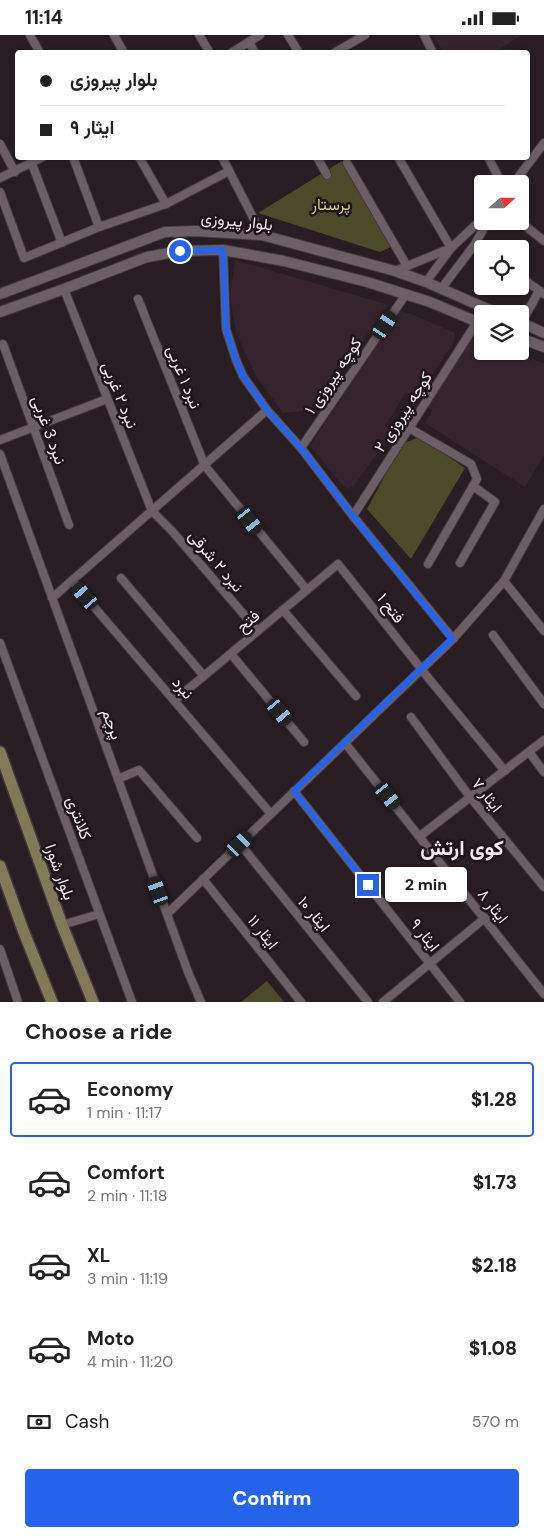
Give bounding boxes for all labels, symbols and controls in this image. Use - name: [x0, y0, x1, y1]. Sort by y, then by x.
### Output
- text: 11:14: [25, 5, 63, 30]
- text: بلوار پیروزی: [70, 67, 158, 92]
- text: ایثار ۹: [70, 115, 114, 140]
- north arrow: [474, 175, 529, 230]
- map controls: [474, 175, 529, 360]
- park label: پرستار: [311, 194, 350, 216]
- street label: بلوار پیروزی: [200, 207, 274, 236]
- route start: [169, 240, 191, 262]
- button: locate: [474, 240, 529, 295]
- button: layers: [474, 305, 529, 360]
- car: [370, 308, 399, 342]
- street label: کوچه پیروزی ۱: [300, 334, 367, 419]
- street label: نبرد ۱ غربی: [162, 342, 206, 412]
- street label: نبرد ۲ غربی: [97, 358, 143, 432]
- street label: کوچه پیروزی ۲: [369, 368, 438, 457]
- street label: نبرد 3 غربی: [27, 393, 71, 467]
- car: [234, 505, 265, 537]
- street label: نبرد ۲ شرقی: [184, 526, 248, 596]
- car: [69, 580, 100, 612]
- street label: فتح ۱: [372, 589, 409, 628]
- street label: فتح: [232, 605, 265, 638]
- street label: نبرد: [168, 673, 198, 703]
- car: [264, 696, 295, 728]
- street label: پرچم: [96, 706, 127, 743]
- street label: ایثار ۷: [467, 774, 507, 816]
- car: [372, 780, 403, 812]
- street label: کلانتری: [62, 793, 96, 843]
- car: [223, 828, 256, 860]
- district label: کوی ارتش: [420, 834, 504, 862]
- street label: بلوار شورا: [40, 841, 80, 903]
- callout: 2 min: [386, 867, 468, 903]
- car: [145, 874, 170, 908]
- route end: [357, 874, 379, 896]
- text: 2 min: [405, 874, 447, 895]
- street label: ایثار ۸: [473, 885, 513, 927]
- street label: ایثار ۱۰: [293, 892, 335, 936]
- street label: ایثار ۱۱: [243, 911, 283, 953]
- street label: ایثار ۹: [406, 914, 444, 956]
- text: Choose a ride: [25, 1017, 173, 1046]
- icon: car: [27, 1077, 72, 1122]
- text: Economy: [87, 1077, 174, 1102]
- text: $1.28: [471, 1087, 517, 1112]
- text: 1 min · 11:17: [87, 1102, 162, 1123]
- icon: car: [27, 1160, 72, 1205]
- text: Comfort: [87, 1160, 165, 1185]
- text: $1.73: [473, 1170, 517, 1195]
- text: 2 min · 11:18: [87, 1185, 167, 1206]
- icon: car: [27, 1243, 72, 1288]
- text: XL: [87, 1243, 110, 1268]
- text: $2.18: [471, 1253, 517, 1278]
- text: 3 min · 11:19: [87, 1268, 168, 1289]
- icon: car: [27, 1326, 72, 1371]
- text: Moto: [87, 1326, 135, 1351]
- text: $1.08: [469, 1336, 517, 1361]
- text: 4 min · 11:20: [87, 1351, 173, 1372]
- icon: cash: [25, 1408, 53, 1436]
- text: Cash: [65, 1409, 109, 1434]
- text: 570 m: [472, 1411, 519, 1432]
- button: Confirm: [25, 1469, 519, 1527]

